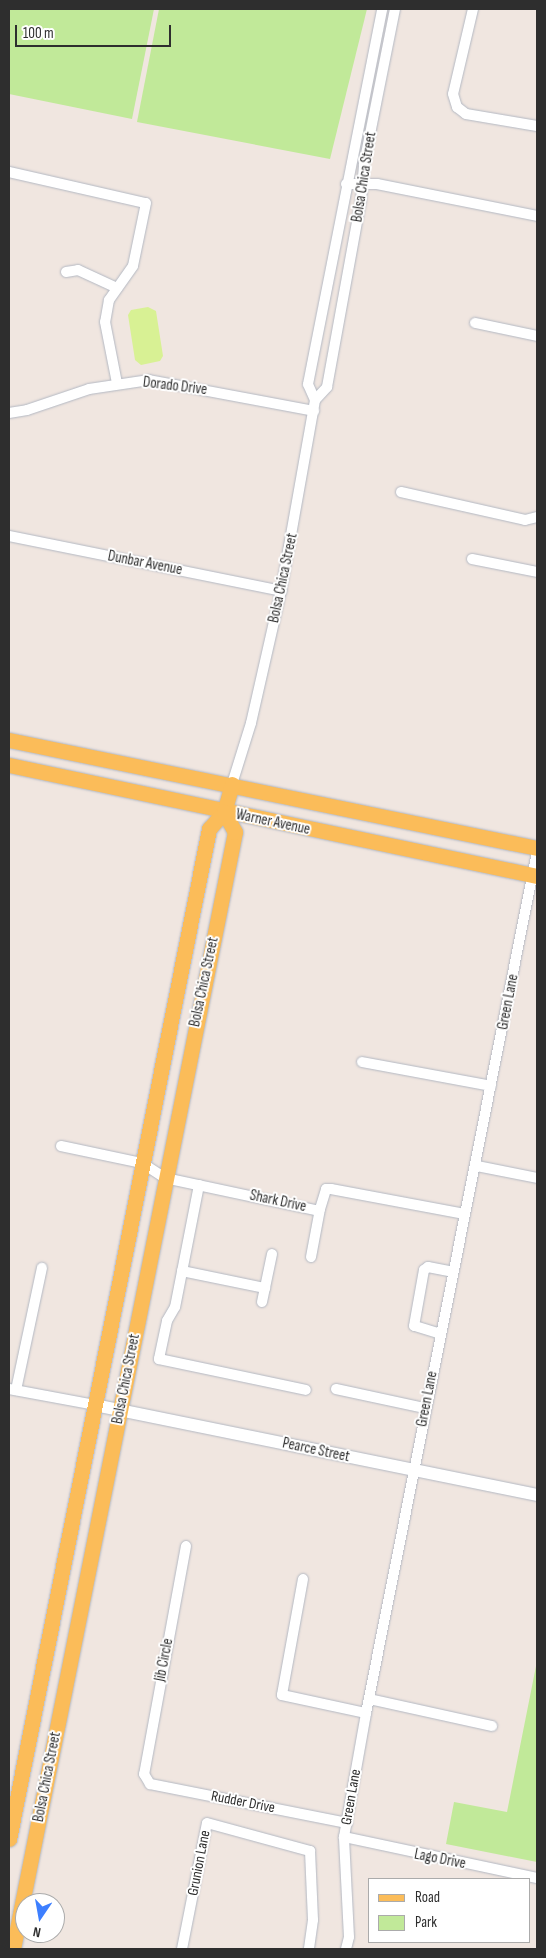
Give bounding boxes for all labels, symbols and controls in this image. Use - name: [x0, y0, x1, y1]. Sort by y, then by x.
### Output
- scale bar: [18, 15, 174, 47]
- text: 100 m: [23, 24, 54, 43]
- street label: Bolsa Chica Street: [348, 131, 380, 223]
- street label: Dorado Drive: [142, 373, 208, 399]
- street label: Bolsa Chica Street: [265, 531, 301, 625]
- street label: Dunbar Avenue: [106, 547, 184, 579]
- street label: Warner Avenue: [234, 805, 312, 839]
- street label: Bolsa Chica Street: [186, 935, 222, 1029]
- street label: Green Lane: [494, 973, 522, 1031]
- street label: Shark Drive: [248, 1186, 308, 1216]
- street label: Bolsa Chica Street: [108, 1332, 144, 1426]
- street label: Green Lane: [413, 1370, 441, 1428]
- street label: Pearce Street: [281, 1434, 351, 1466]
- street label: Jib Circle: [151, 1637, 177, 1683]
- street label: Bolsa Chica Street: [29, 1730, 65, 1824]
- street label: Green Lane: [337, 1768, 365, 1826]
- street label: Rudder Drive: [210, 1787, 276, 1817]
- street label: Grunion Lane: [184, 1829, 214, 1897]
- street label: Lago Drive: [413, 1845, 467, 1873]
- legend: [368, 1878, 531, 1943]
- text: Road: [415, 1888, 440, 1907]
- north arrow: [15, 1893, 65, 1943]
- text: Park: [415, 1913, 437, 1932]
- text: N: [32, 1923, 42, 1941]

